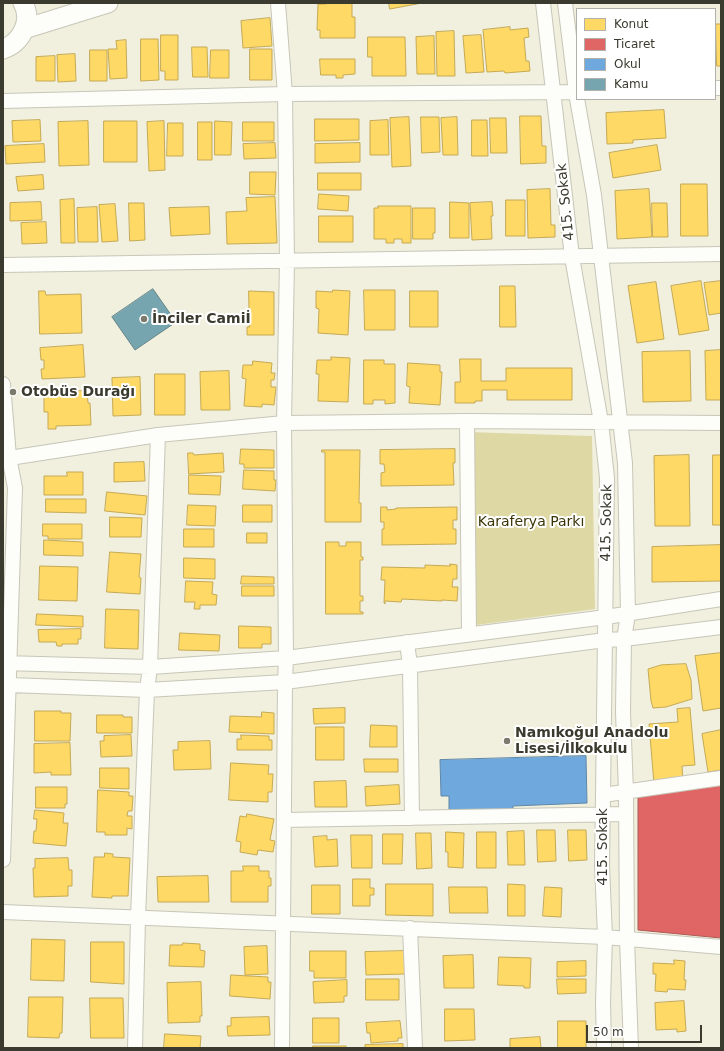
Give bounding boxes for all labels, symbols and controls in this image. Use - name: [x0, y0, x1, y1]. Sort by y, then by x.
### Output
- legend: [576, 8, 716, 100]
- text: Konut: [614, 17, 649, 31]
- text: Ticaret: [614, 37, 655, 51]
- text: Okul: [614, 57, 641, 71]
- text: Kamu: [614, 77, 648, 91]
- street label: 415. Sokak: [554, 163, 578, 241]
- place label: İnciler Camiİ: [152, 311, 251, 327]
- marker: İnciler Camiİ: [139, 314, 149, 324]
- place label: Otobüs Durağı: [21, 384, 135, 400]
- marker: Otobüs Durağı: [8, 387, 18, 397]
- street label: 415. Sokak: [598, 484, 616, 562]
- park label: Karaferya Parkı: [478, 514, 584, 530]
- place label: Namıkoğul Anadolu Lisesi/İlkokulu: [515, 725, 668, 758]
- marker: Namıkoğul Anadolu Lisesi/İlkokulu: [502, 736, 512, 746]
- street label: 415. Sokak: [595, 808, 611, 886]
- scale bar: [588, 1017, 704, 1043]
- text: 50 m: [593, 1025, 624, 1039]

